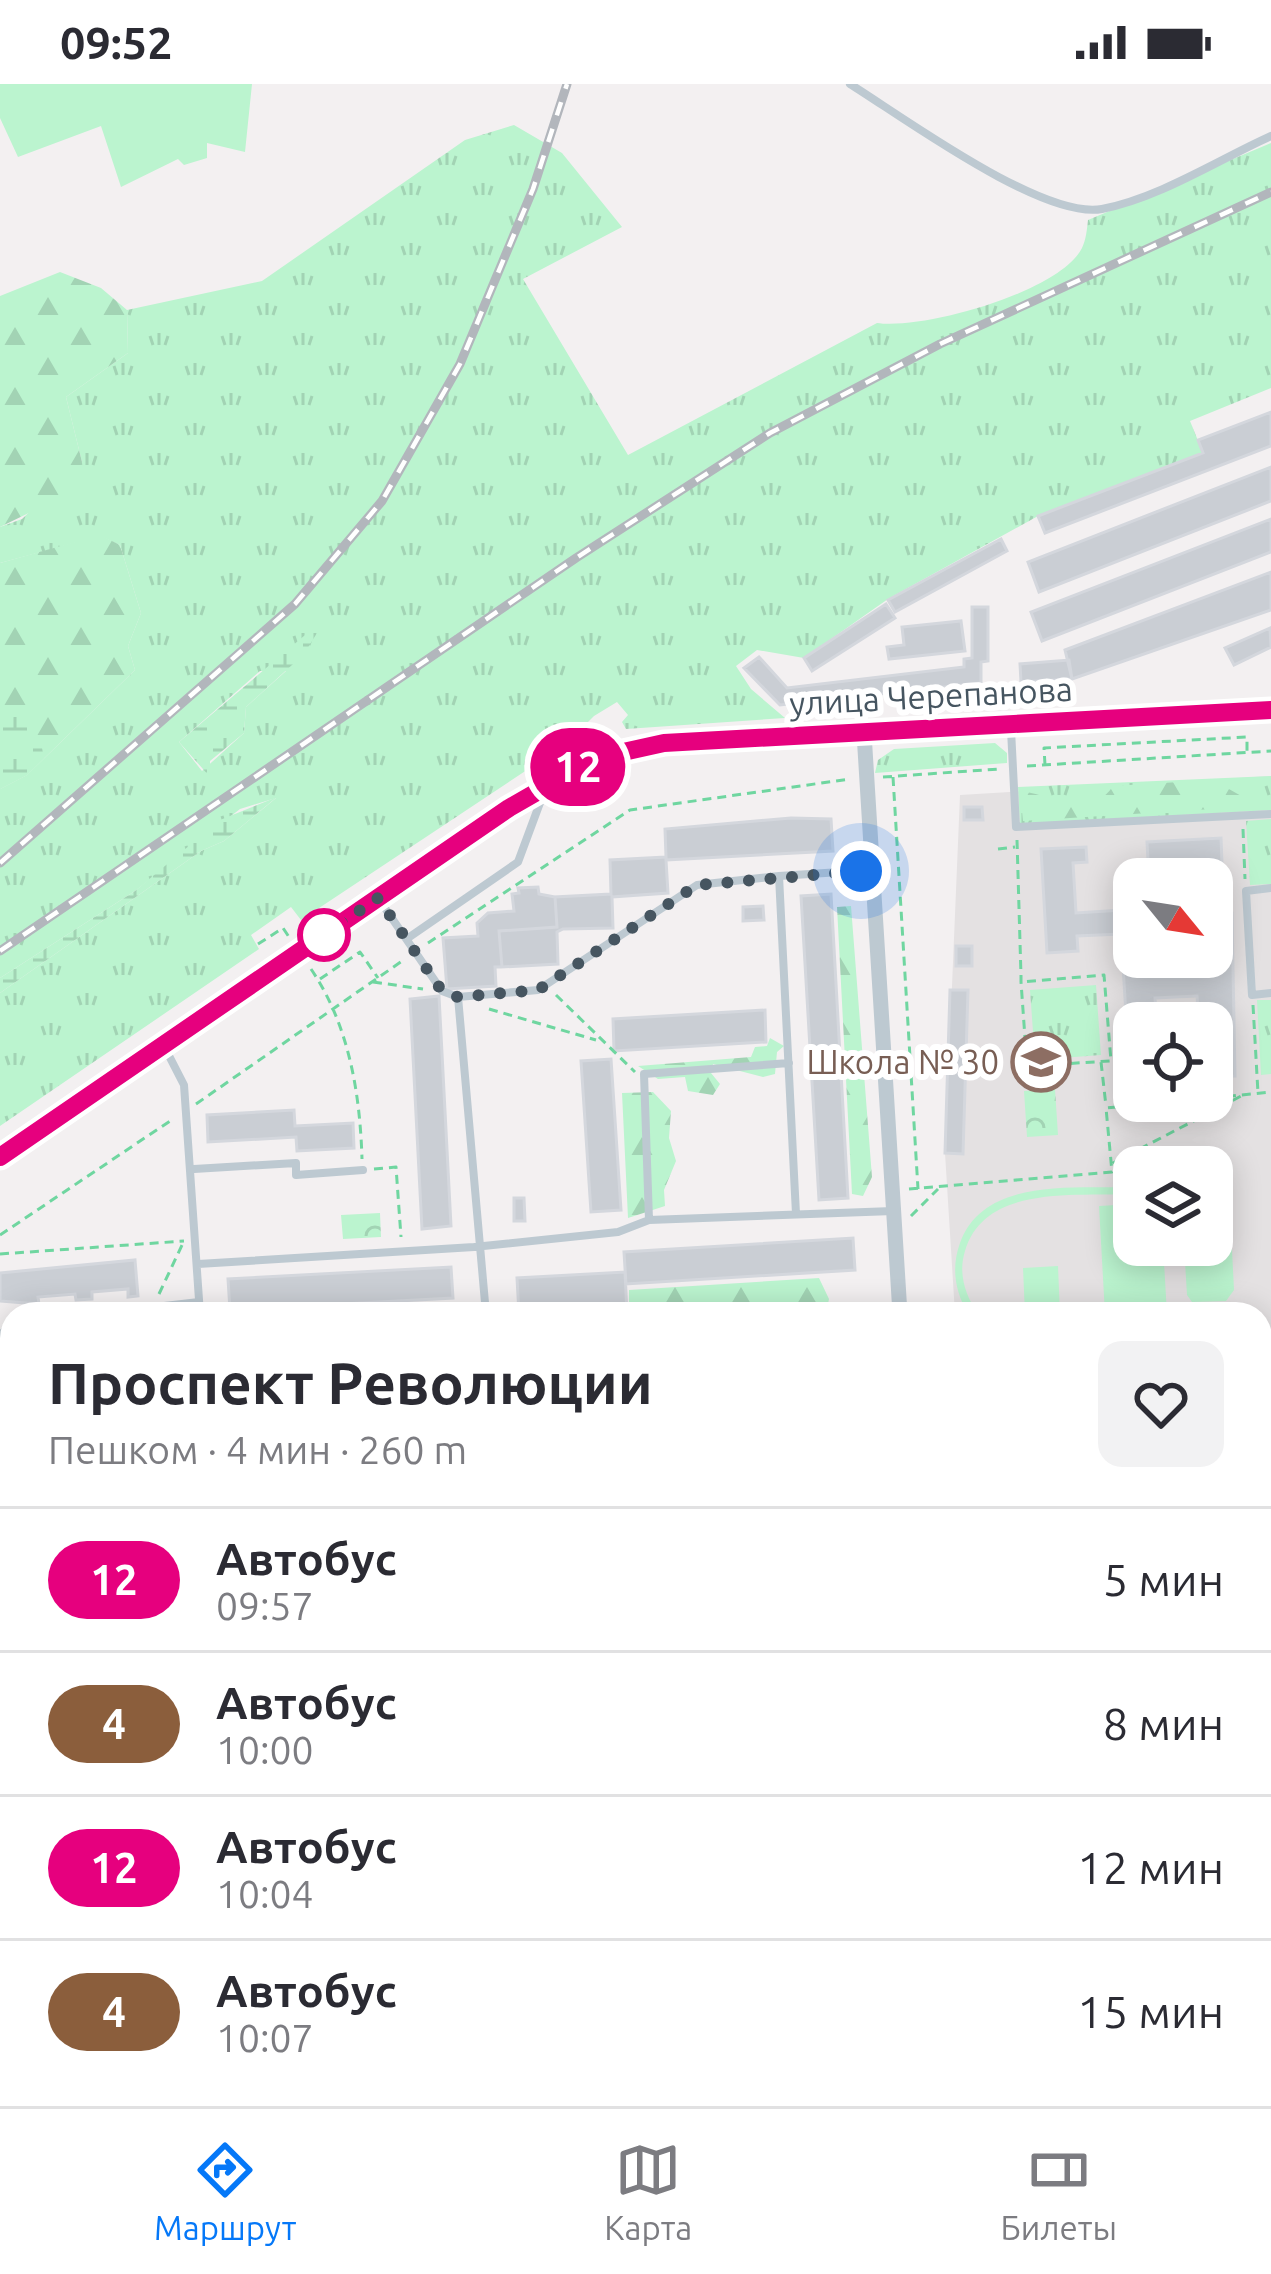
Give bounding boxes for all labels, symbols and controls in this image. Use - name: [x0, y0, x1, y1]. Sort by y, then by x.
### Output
- text: 09:52: [60, 17, 173, 68]
- street label: улица Черепанова: [788, 670, 1074, 721]
- line badge: 12: [524, 728, 632, 806]
- text: 12: [554, 743, 602, 790]
- your location: [831, 841, 891, 901]
- north arrow: [1113, 858, 1233, 978]
- map controls: [1113, 858, 1233, 1266]
- unlabelled marker: [299, 910, 349, 960]
- button: locate: [1113, 1002, 1233, 1122]
- school or university icon: Школа № 30: [1010, 1031, 1072, 1093]
- place label: Школа № 30: [806, 1043, 999, 1080]
- button: layers: [1113, 1146, 1233, 1266]
- button: heart: [1098, 1341, 1224, 1467]
- text: Проспект Революции: [48, 1351, 653, 1415]
- text: Пешком · 4 мин · 260 m: [48, 1428, 467, 1471]
- text: Автобус: [216, 1533, 397, 1584]
- text: 5 мин: [1103, 1554, 1224, 1605]
- text: 12: [90, 1556, 138, 1603]
- text: 09:57: [216, 1584, 314, 1627]
- text: Автобус: [216, 1677, 397, 1728]
- text: 8 мин: [1103, 1698, 1224, 1749]
- text: 4: [102, 1700, 126, 1747]
- text: 10:00: [216, 1728, 314, 1771]
- text: Автобус: [216, 1821, 397, 1872]
- text: 12 мин: [1077, 1842, 1224, 1893]
- text: 12: [90, 1844, 138, 1891]
- text: 10:04: [216, 1872, 314, 1915]
- text: Автобус: [216, 1965, 397, 2016]
- text: 15 мин: [1077, 1986, 1224, 2037]
- text: 4: [102, 1988, 126, 2035]
- text: 10:07: [216, 2016, 314, 2059]
- tab: Маршрут: [154, 2137, 296, 2246]
- tab: Карта: [604, 2137, 692, 2246]
- tab: Билеты: [1000, 2137, 1117, 2246]

